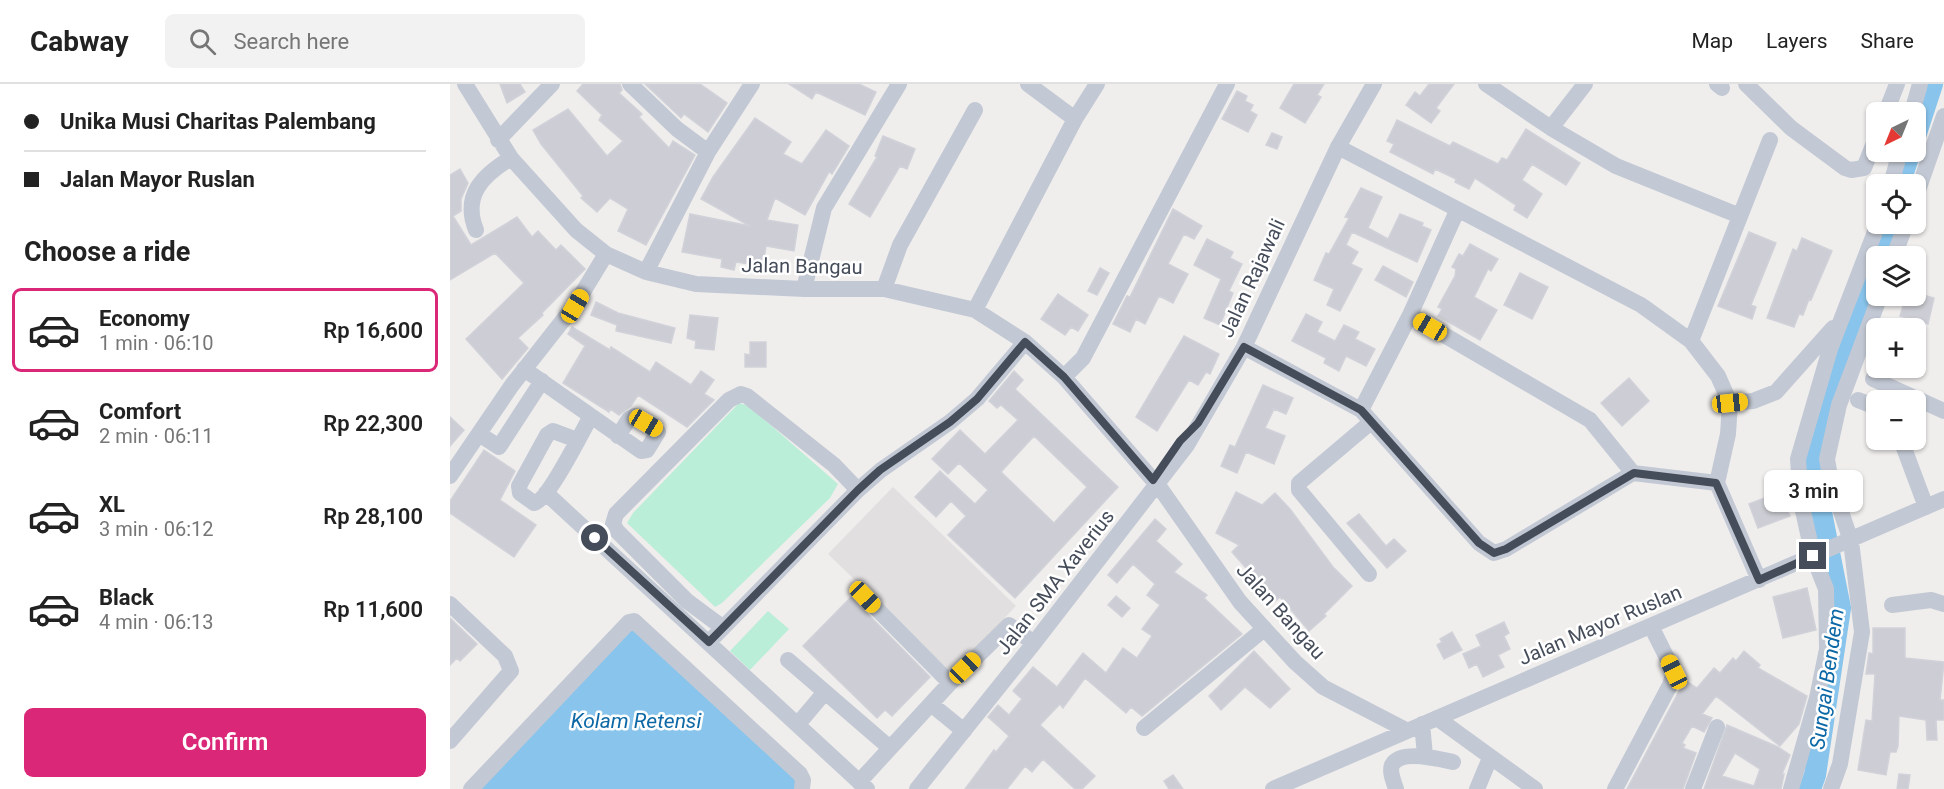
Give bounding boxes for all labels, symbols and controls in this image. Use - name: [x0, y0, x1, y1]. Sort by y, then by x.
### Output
- search box: [165, 14, 585, 68]
- text: Cabway: [30, 25, 129, 58]
- icon: search: [186, 25, 219, 58]
- text: Search here: [234, 29, 349, 54]
- text: Map: [1691, 29, 1733, 53]
- text: Layers: [1766, 29, 1827, 53]
- text: Share: [1860, 29, 1914, 53]
- north arrow: [1866, 102, 1926, 162]
- map controls: [1866, 102, 1926, 450]
- text: Unika Musi Charitas Palembang: [60, 109, 376, 134]
- text: Jalan Mayor Ruslan: [60, 167, 255, 192]
- button: locate: [1866, 174, 1926, 234]
- street label: Jalan Rajawali: [1214, 215, 1290, 341]
- text: Choose a ride: [24, 236, 190, 268]
- button: layers: [1866, 246, 1926, 306]
- street label: Jalan Bangau: [741, 253, 863, 279]
- car: [558, 286, 592, 326]
- icon: car: [27, 303, 81, 357]
- text: Economy: [99, 306, 190, 331]
- car: [1410, 310, 1450, 344]
- text: Rp 16,600: [323, 318, 423, 343]
- button: +: [1866, 318, 1926, 378]
- text: 1 min · 06:10: [99, 331, 214, 355]
- button: −: [1866, 390, 1926, 450]
- car: [1711, 392, 1749, 414]
- icon: car: [27, 396, 81, 450]
- text: Comfort: [99, 399, 181, 424]
- car: [626, 406, 666, 440]
- text: Rp 22,300: [323, 411, 423, 436]
- text: 2 min · 06:11: [99, 424, 214, 448]
- callout: 3 min: [1764, 469, 1862, 511]
- text: 3 min: [1788, 479, 1839, 503]
- icon: car: [27, 489, 81, 543]
- text: XL: [99, 492, 125, 517]
- text: Rp 28,100: [323, 504, 423, 529]
- street label: Jalan SMA Xaverius: [991, 505, 1119, 659]
- text: 3 min · 06:12: [99, 517, 214, 541]
- route start: [581, 524, 608, 551]
- route end: [1799, 542, 1826, 569]
- street label: Jalan Bangau: [1232, 558, 1330, 664]
- car: [846, 578, 884, 616]
- street label: Jalan Mayor Ruslan: [1515, 580, 1685, 670]
- icon: car: [27, 582, 81, 636]
- text: Black: [99, 585, 154, 610]
- text: Rp 11,600: [323, 597, 423, 622]
- water label: Sungai Bendem: [1805, 607, 1849, 751]
- text: 4 min · 06:13: [99, 610, 214, 634]
- car: [946, 649, 984, 687]
- car: [1658, 652, 1690, 692]
- button: Confirm: [24, 708, 426, 777]
- water label: Kolam Retensi: [571, 709, 701, 733]

